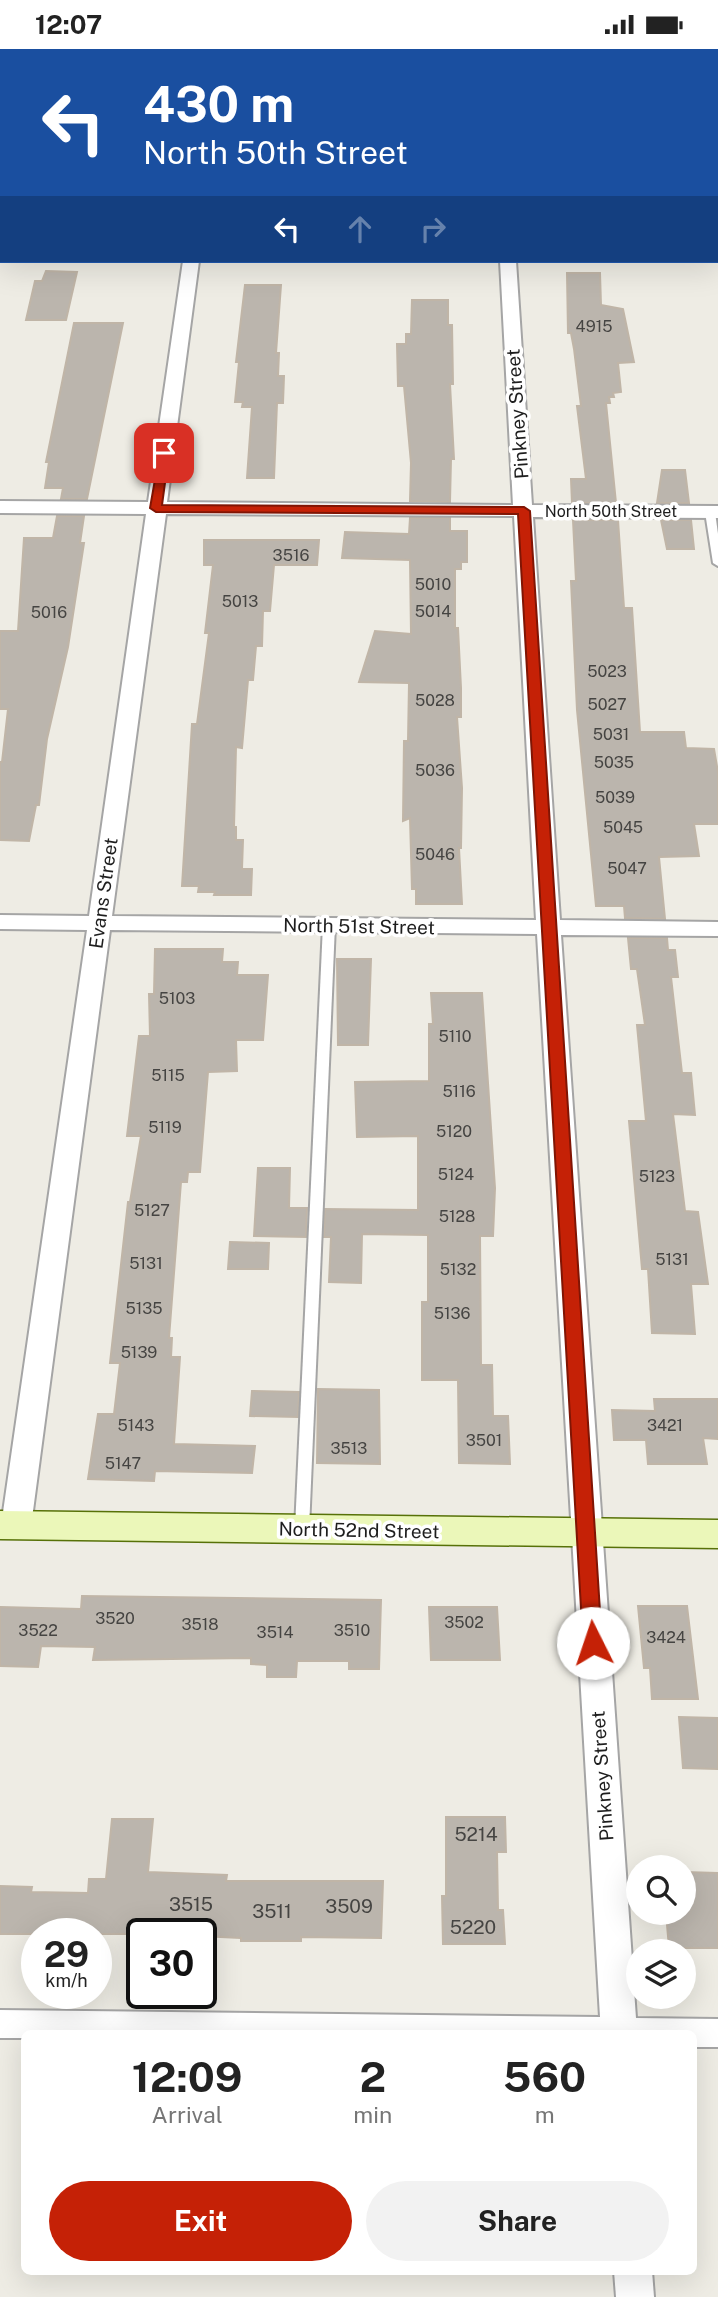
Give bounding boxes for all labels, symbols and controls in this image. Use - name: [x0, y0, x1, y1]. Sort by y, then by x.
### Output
- text: 12:07: [35, 9, 102, 40]
- text: 430 m: [143, 75, 294, 133]
- icon: left: [28, 77, 119, 168]
- text: North 50th Street: [143, 134, 408, 171]
- icon: left: [268, 210, 306, 248]
- icon: ahead: [341, 210, 379, 248]
- icon: right: [414, 210, 452, 248]
- house number: 4915: [576, 317, 612, 336]
- street label: Pinkney Street: [501, 348, 533, 480]
- pin: [134, 423, 194, 483]
- icon: arrive: [145, 434, 183, 472]
- street label: North 50th Street: [545, 502, 677, 521]
- house number: 3516: [273, 546, 309, 565]
- house number: 5010: [415, 575, 451, 594]
- house number: 5013: [222, 592, 258, 611]
- house number: 5014: [415, 602, 451, 621]
- house number: 5016: [31, 603, 67, 622]
- house number: 5023: [587, 662, 627, 681]
- house number: 5028: [415, 691, 455, 710]
- house number: 5027: [587, 695, 627, 714]
- house number: 5031: [593, 725, 629, 744]
- house number: 5035: [594, 753, 634, 772]
- house number: 5036: [415, 761, 455, 780]
- house number: 5039: [595, 788, 635, 807]
- house number: 5045: [603, 818, 643, 837]
- street label: Evans Street: [84, 836, 122, 950]
- house number: 5046: [415, 845, 455, 864]
- house number: 5047: [607, 859, 647, 878]
- street label: North 51st Street: [283, 914, 435, 938]
- house number: 5103: [159, 989, 195, 1008]
- house number: 5110: [438, 1027, 472, 1046]
- house number: 5115: [151, 1066, 185, 1085]
- house number: 5116: [442, 1082, 476, 1101]
- house number: 5119: [148, 1118, 182, 1137]
- house number: 5120: [436, 1122, 472, 1141]
- house number: 5124: [438, 1165, 474, 1184]
- house number: 5123: [639, 1167, 675, 1186]
- house number: 5127: [134, 1201, 170, 1220]
- house number: 5128: [439, 1207, 475, 1226]
- house number: 5131: [655, 1250, 689, 1269]
- house number: 5131: [129, 1254, 163, 1273]
- house number: 5132: [440, 1260, 476, 1279]
- house number: 5135: [125, 1299, 163, 1318]
- house number: 5136: [434, 1304, 470, 1323]
- house number: 5139: [121, 1343, 157, 1362]
- house number: 5143: [118, 1416, 154, 1435]
- house number: 3421: [647, 1416, 683, 1435]
- house number: 3501: [466, 1431, 502, 1450]
- house number: 3513: [331, 1439, 367, 1458]
- house number: 5147: [105, 1454, 141, 1473]
- street label: North 52nd Street: [278, 1518, 440, 1542]
- position arrow: [556, 1606, 630, 1680]
- house number: 3520: [95, 1609, 135, 1628]
- house number: 3502: [444, 1613, 484, 1632]
- house number: 3518: [181, 1615, 219, 1634]
- house number: 3522: [18, 1621, 58, 1640]
- house number: 3510: [334, 1621, 371, 1640]
- house number: 3514: [257, 1623, 293, 1642]
- house number: 3424: [646, 1628, 686, 1647]
- street label: Pinkney Street: [586, 1710, 618, 1842]
- house number: 5214: [454, 1823, 498, 1845]
- map controls: [626, 1855, 696, 2009]
- button: search: [626, 1855, 696, 1925]
- house number: 3515: [169, 1893, 213, 1915]
- house number: 3509: [325, 1895, 373, 1917]
- house number: 3511: [252, 1900, 292, 1922]
- house number: 5220: [450, 1916, 496, 1938]
- speed limit sign: 30: [126, 1918, 217, 2009]
- text: 29: [44, 1934, 89, 1975]
- button: layers: [626, 1939, 696, 2009]
- text: km/h: [45, 1970, 88, 1991]
- text: 12:09: [132, 2052, 242, 2101]
- text: 2: [359, 2052, 386, 2101]
- text: 560: [503, 2052, 586, 2101]
- text: Arrival: [152, 2101, 223, 2128]
- text: min: [353, 2101, 392, 2128]
- text: m: [535, 2101, 555, 2128]
- button: Exit: [49, 2181, 352, 2261]
- button: Share: [366, 2181, 669, 2261]

